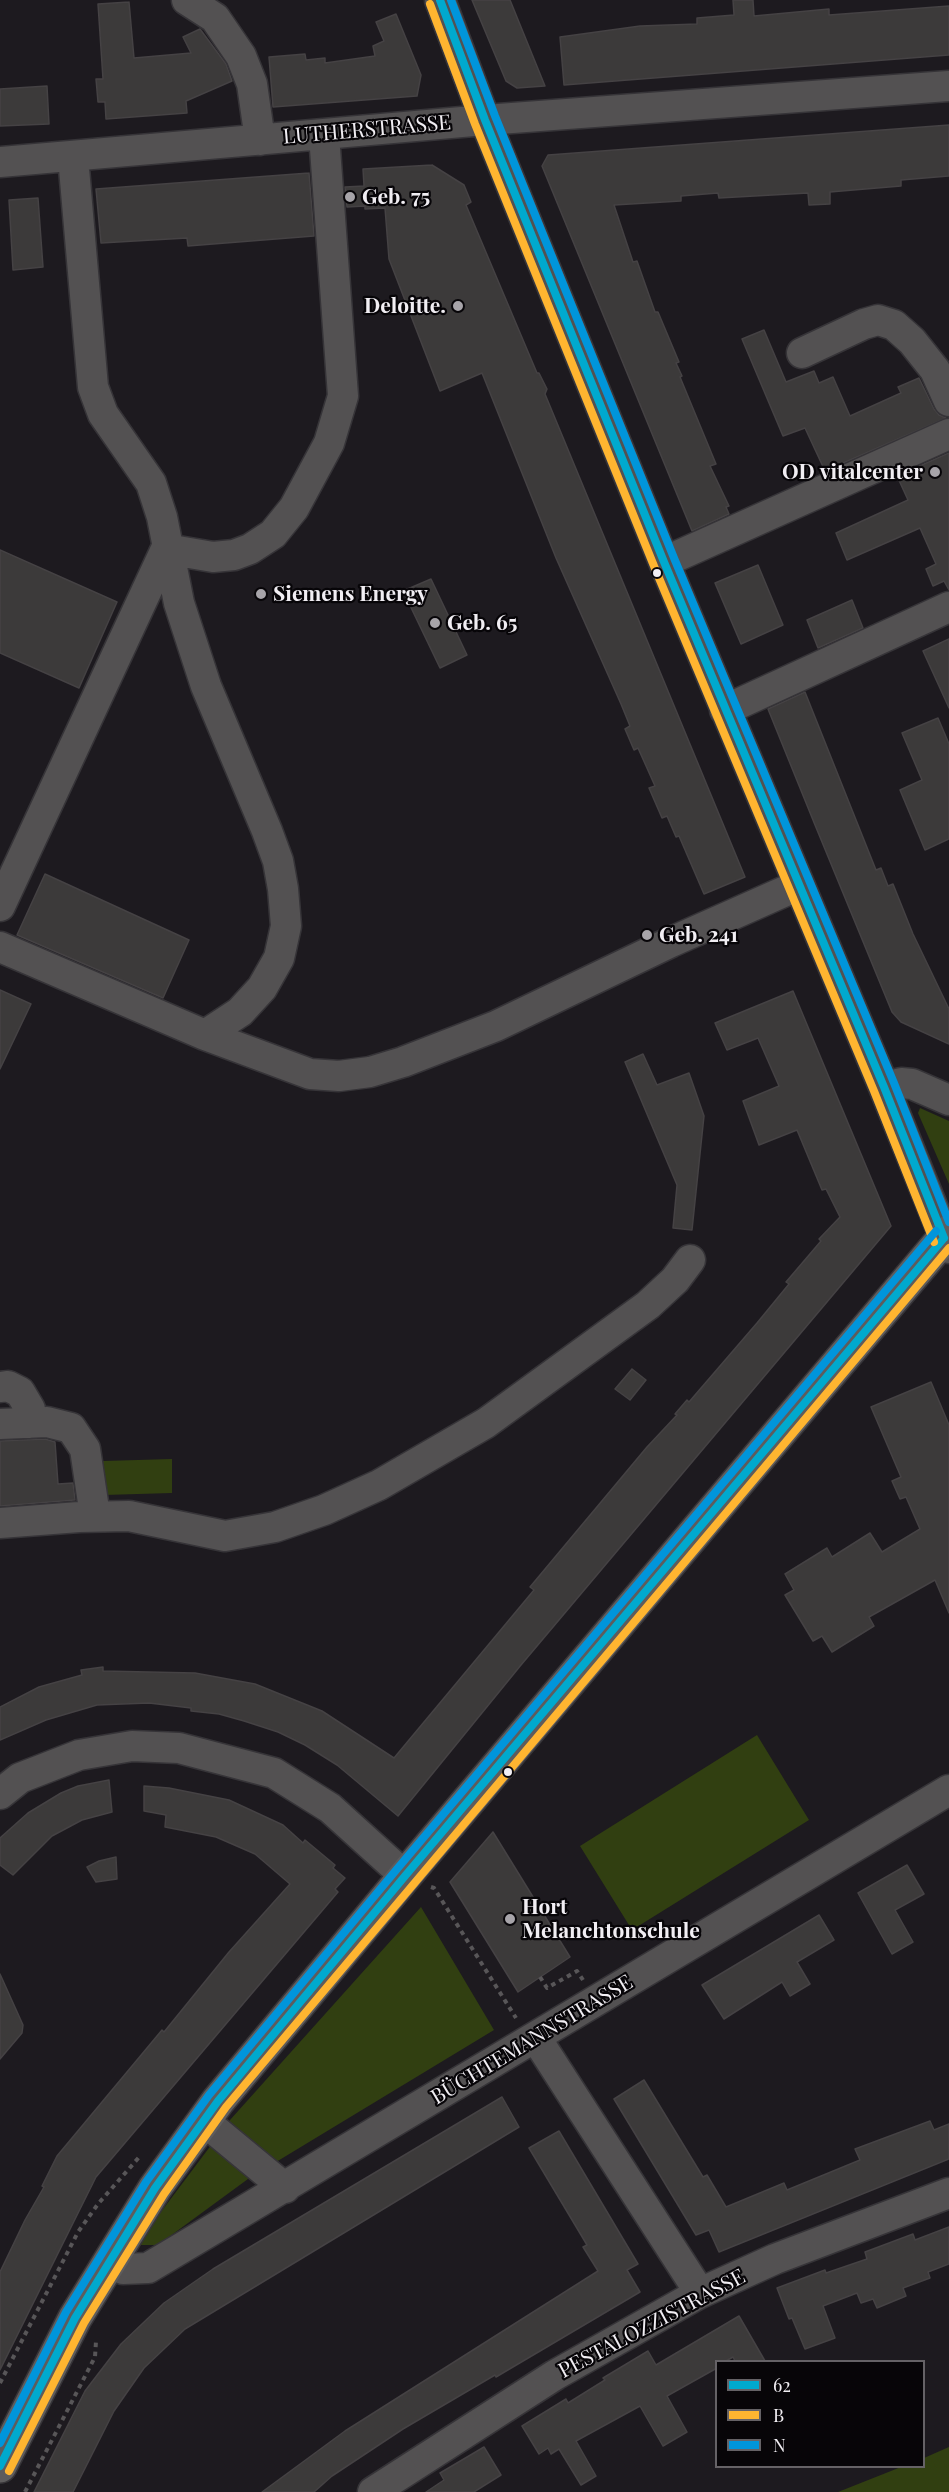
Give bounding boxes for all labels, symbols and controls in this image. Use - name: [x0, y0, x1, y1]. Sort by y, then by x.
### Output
- street label: LUTHERSTRASSE: [282, 110, 452, 150]
- place label: Geb. 75: [362, 184, 430, 210]
- marker: Geb. 75: [343, 190, 357, 204]
- place label: Deloitte.: [364, 293, 446, 319]
- marker: Deloitte.: [451, 299, 465, 313]
- place label: OD vitalcenter: [782, 459, 923, 485]
- marker: OD vitalcenter: [928, 465, 942, 479]
- unlabelled marker: [651, 567, 663, 579]
- place label: Siemens Energy: [273, 581, 428, 607]
- marker: Siemens Energy: [254, 587, 268, 601]
- place label: Geb. 65: [447, 610, 517, 636]
- marker: Geb. 65: [428, 616, 442, 630]
- place label: Geb. 241: [659, 922, 738, 948]
- marker: Geb. 241: [640, 928, 654, 942]
- unlabelled marker: [502, 1766, 514, 1778]
- place label: Hort Melanchtonschule: [522, 1894, 700, 1944]
- marker: Hort Melanchtonschule: [503, 1912, 517, 1926]
- street label: BÜCHTEMANNSTRASSE: [427, 1970, 637, 2110]
- street label: PESTALOZZISTRASSE: [554, 2264, 750, 2384]
- legend: [715, 2360, 925, 2468]
- text: 62: [773, 2373, 791, 2397]
- text: B: [773, 2403, 784, 2427]
- text: N: [773, 2433, 786, 2457]

